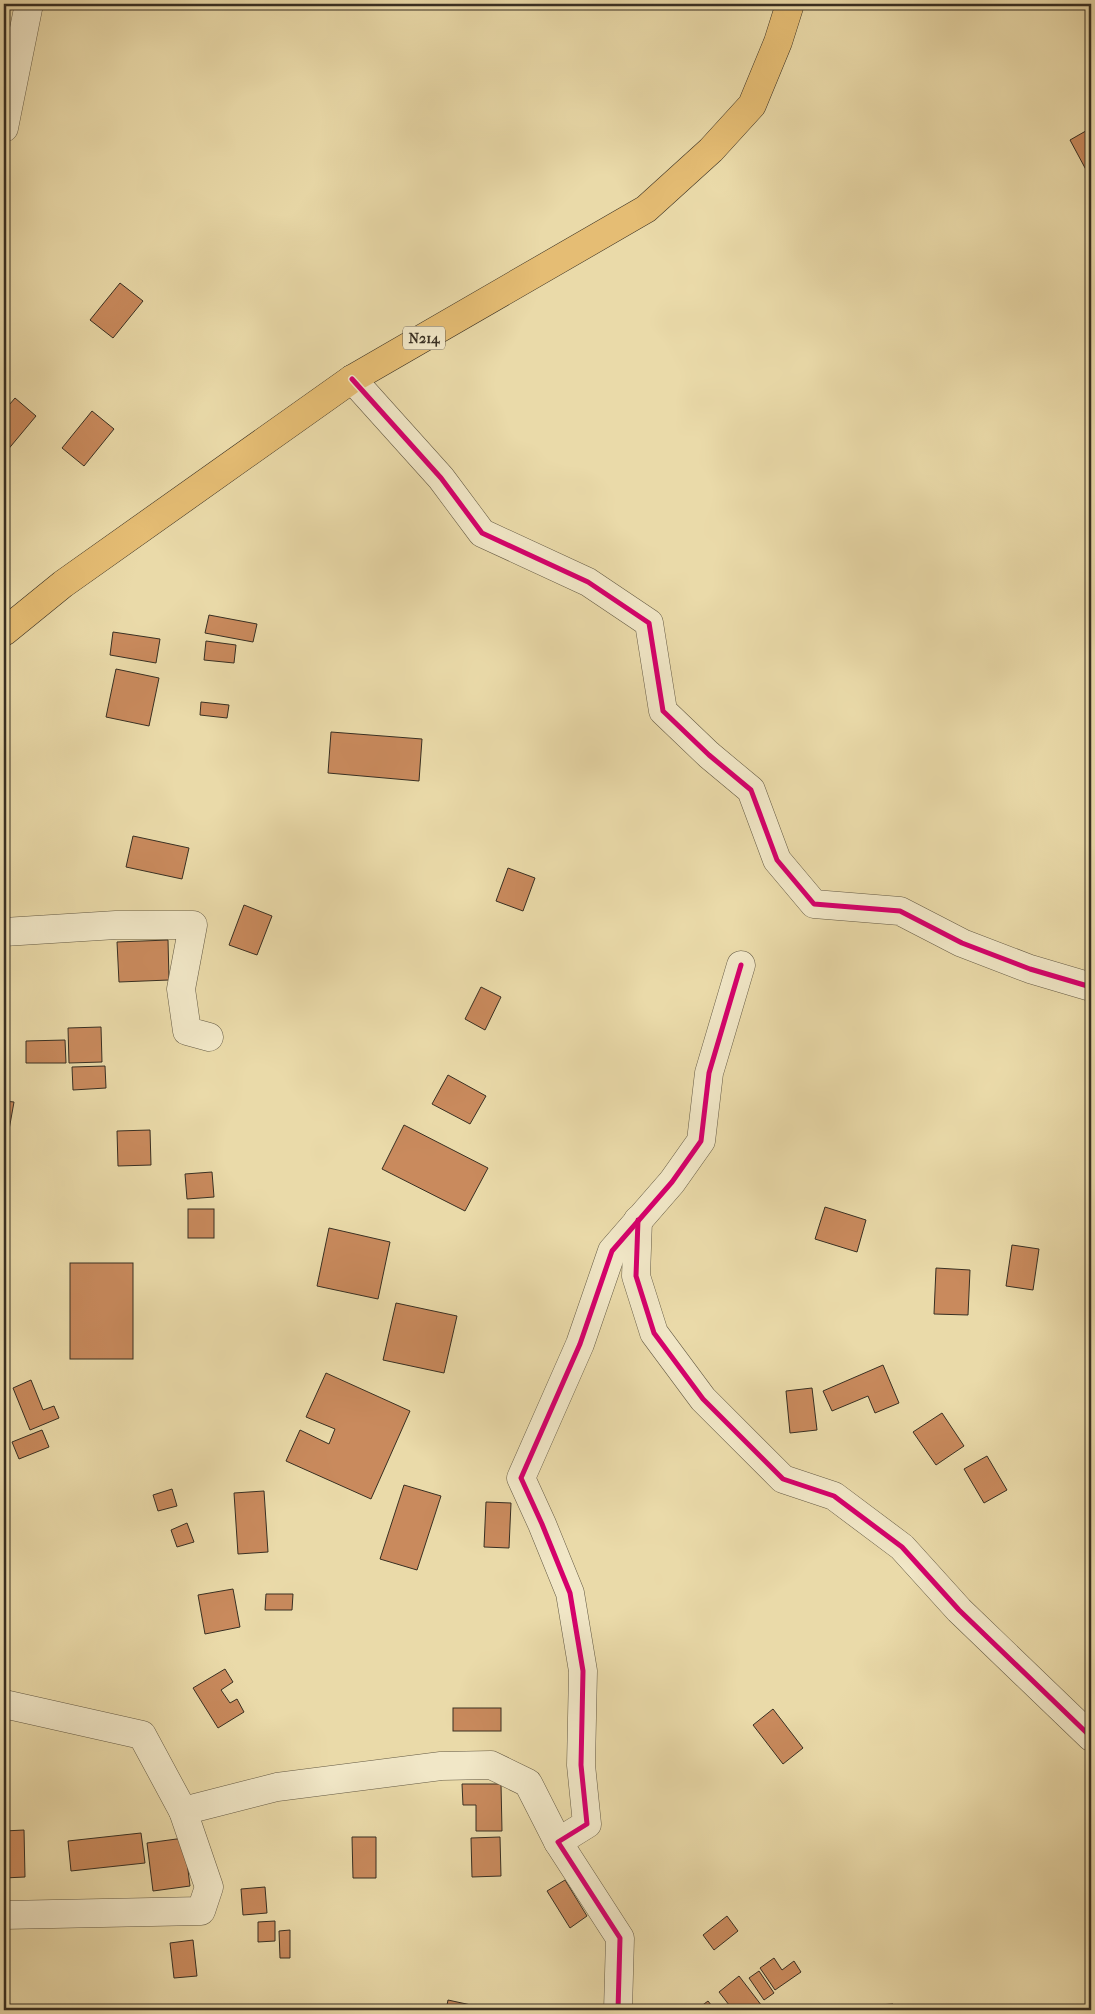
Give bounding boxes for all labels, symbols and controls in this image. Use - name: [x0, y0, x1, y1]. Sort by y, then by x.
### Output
- road number: N214: [403, 326, 445, 349]

